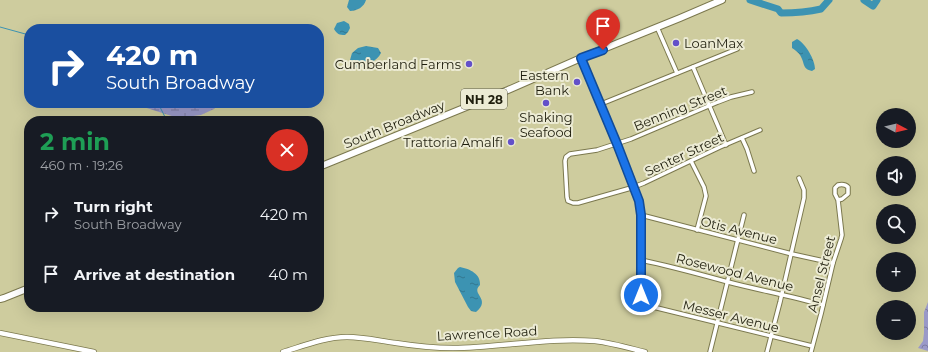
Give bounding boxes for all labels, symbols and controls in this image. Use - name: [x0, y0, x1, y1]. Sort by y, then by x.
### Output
- pin: [586, 9, 620, 50]
- icon: arrive: [592, 15, 614, 37]
- place label: LoanMax: [684, 35, 743, 51]
- text: 420 m: [106, 38, 198, 72]
- marker: LoanMax: [671, 38, 681, 48]
- icon: right: [40, 40, 92, 92]
- place label: Cumberland Farms: [335, 56, 461, 72]
- marker: Cumberland Farms: [464, 59, 474, 69]
- place label: Eastern Bank: [520, 67, 569, 98]
- text: South Broadway: [106, 72, 255, 94]
- marker: Eastern Bank: [572, 77, 582, 87]
- street label: Benning Street: [631, 82, 729, 134]
- road number: NH 28: [461, 89, 507, 109]
- street label: South Broadway: [341, 96, 448, 152]
- marker: Shaking Seafood: [541, 98, 551, 108]
- north arrow: [876, 108, 916, 148]
- map controls: [876, 108, 916, 340]
- place label: Shaking Seafood: [519, 109, 573, 140]
- text: 2 min: [40, 127, 110, 156]
- button: close: [266, 129, 308, 171]
- street label: Senter Street: [642, 129, 726, 179]
- place label: Trattoria Amalfi: [403, 134, 503, 150]
- marker: Trattoria Amalfi: [506, 137, 516, 147]
- button: sound: [876, 156, 916, 196]
- text: 460 m · 19:26: [40, 157, 123, 173]
- text: Turn right: [74, 197, 153, 216]
- icon: right: [40, 203, 62, 225]
- button: search: [876, 204, 916, 244]
- text: 420 m: [260, 205, 308, 224]
- street label: Otis Avenue: [699, 213, 779, 247]
- text: South Broadway: [74, 216, 181, 232]
- street label: Ansel Street: [804, 234, 838, 314]
- street label: Rosewood Avenue: [675, 250, 796, 294]
- button: +: [876, 252, 916, 292]
- icon: arrive: [40, 263, 62, 285]
- text: Arrive at destination: [74, 265, 235, 284]
- text: 40 m: [268, 265, 308, 284]
- position arrow: [620, 274, 662, 316]
- street label: Messer Avenue: [681, 296, 781, 336]
- button: −: [876, 300, 916, 340]
- street label: Lawrence Road: [436, 322, 538, 344]

